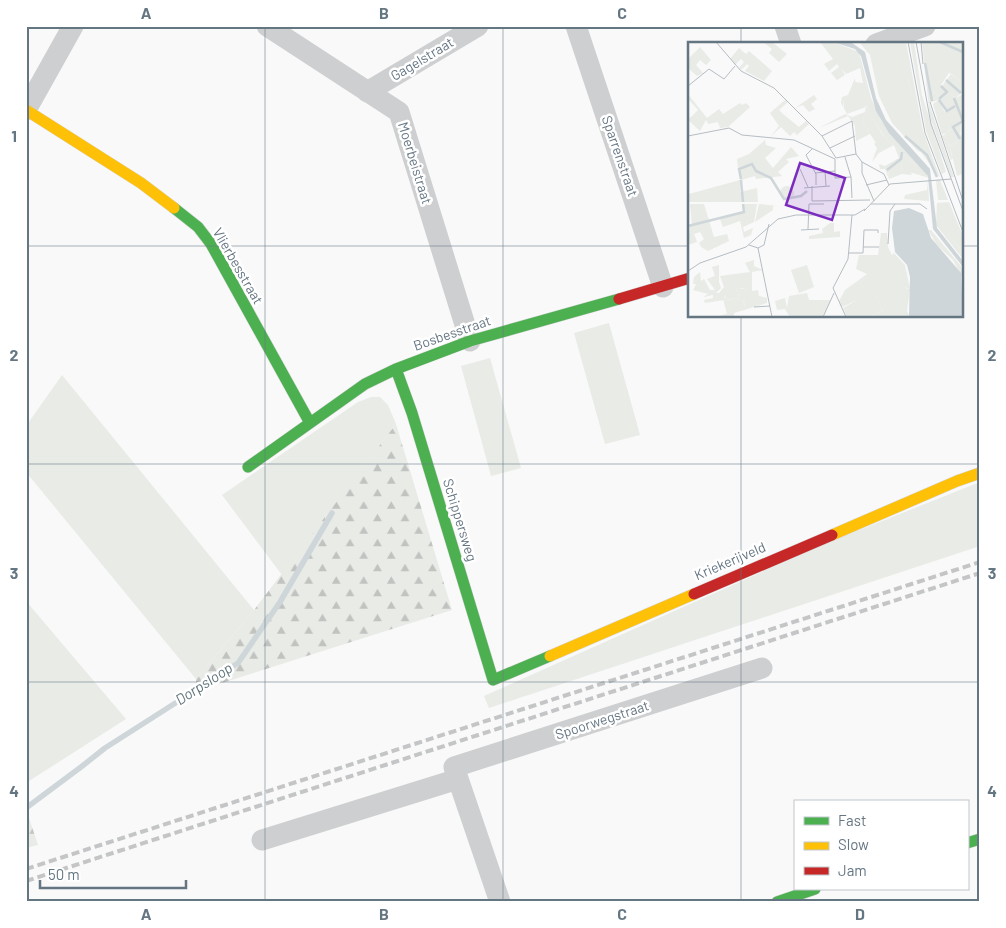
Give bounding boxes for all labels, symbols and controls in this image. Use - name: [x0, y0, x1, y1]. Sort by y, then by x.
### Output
- text: A: [141, 3, 152, 22]
- text: B: [379, 3, 389, 22]
- text: C: [617, 3, 627, 22]
- text: D: [855, 3, 865, 22]
- street label: Gagelstraat: [387, 33, 456, 84]
- inset map: [688, 42, 964, 318]
- street label: Sparrenstraat: [599, 113, 642, 199]
- street label: Moerbeistraat: [395, 120, 436, 206]
- text: 1: [11, 126, 17, 145]
- text: 1: [989, 126, 995, 145]
- street label: Vlierbesstraat: [210, 225, 267, 307]
- street label: Bosbesstraat: [411, 311, 493, 354]
- text: 2: [10, 345, 19, 364]
- text: 2: [988, 345, 997, 364]
- street label: Schippersweg: [440, 476, 481, 563]
- street label: Kriekerijveld: [692, 538, 768, 583]
- text: 3: [10, 563, 18, 582]
- text: 3: [988, 563, 996, 582]
- water label: Dorpsloop: [171, 658, 235, 708]
- street label: Spoorwegstraat: [553, 696, 651, 743]
- text: 4: [9, 781, 19, 800]
- text: 4: [987, 781, 997, 800]
- legend: [794, 800, 968, 890]
- text: Fast: [838, 811, 866, 829]
- text: Slow: [838, 835, 869, 853]
- scale bar: [40, 858, 186, 890]
- text: Jam: [838, 861, 867, 879]
- text: 50 m: [48, 865, 80, 883]
- text: A: [141, 904, 152, 923]
- text: B: [379, 904, 389, 923]
- text: C: [617, 904, 627, 923]
- text: D: [855, 904, 865, 923]

